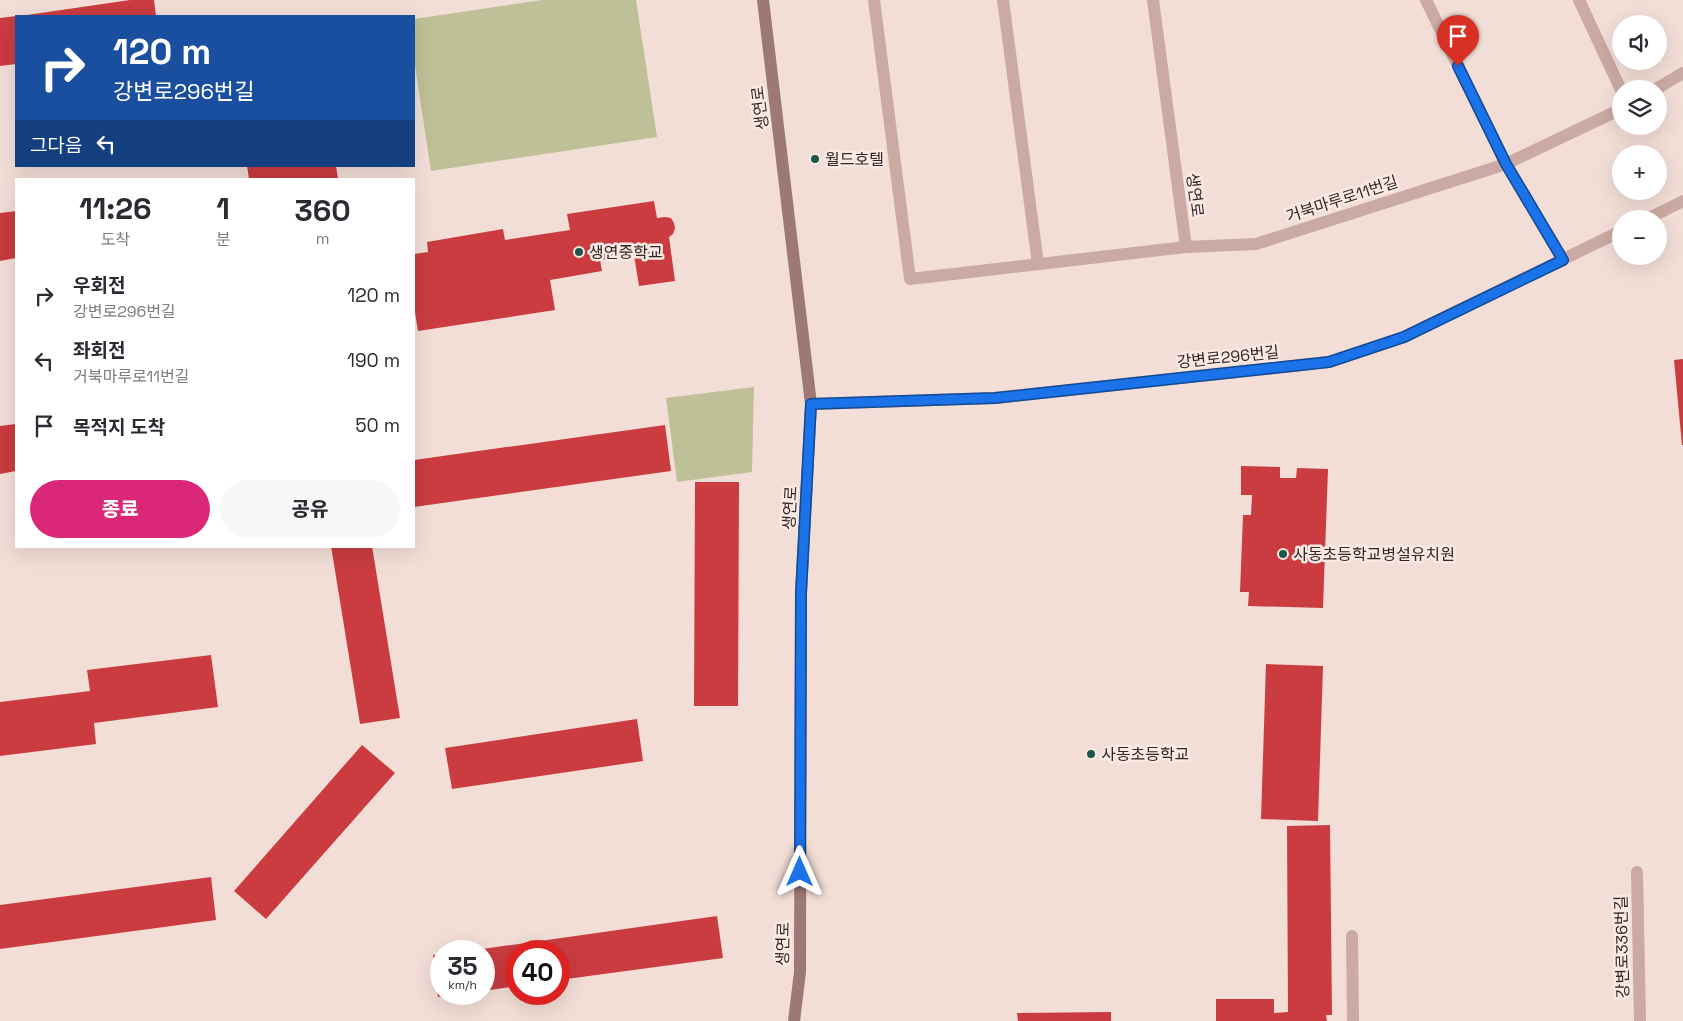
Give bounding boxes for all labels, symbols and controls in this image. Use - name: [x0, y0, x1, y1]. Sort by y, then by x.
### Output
- pin: [1437, 15, 1479, 66]
- map controls: [1612, 15, 1667, 265]
- button: sound: [1612, 15, 1667, 70]
- icon: arrive: [1444, 22, 1472, 50]
- text: 120 m: [113, 30, 211, 74]
- icon: right: [30, 35, 95, 100]
- text: 강변로296번길: [113, 77, 254, 105]
- button: layers: [1612, 80, 1667, 135]
- street label: 생연로: [747, 85, 773, 131]
- icon: left: [92, 130, 120, 158]
- text: 그다음: [30, 133, 82, 158]
- button: +: [1612, 145, 1667, 200]
- place label: 월드호텔: [825, 149, 884, 170]
- marker: 월드호텔: [809, 153, 821, 165]
- street label: 거북마루로11번길: [1283, 171, 1401, 227]
- street label: 생연로: [1182, 172, 1208, 218]
- text: 11:26: [79, 189, 152, 228]
- text: 1: [216, 189, 230, 228]
- text: 360: [295, 191, 351, 230]
- button: −: [1612, 210, 1667, 265]
- text: m: [316, 228, 330, 249]
- text: 도착: [101, 229, 130, 250]
- text: 분: [216, 229, 230, 250]
- place label: 생연중학교: [589, 242, 663, 263]
- marker: 생연중학교: [573, 246, 585, 258]
- text: 우회전: [73, 273, 125, 298]
- icon: right: [30, 282, 58, 310]
- text: 120 m: [347, 283, 400, 308]
- text: 강변로296번길: [73, 301, 176, 322]
- text: 좌회전: [73, 338, 125, 363]
- street label: 강변로296번길: [1176, 341, 1280, 373]
- icon: left: [30, 347, 58, 375]
- text: 190 m: [347, 348, 400, 373]
- text: 거북마루로11번길: [73, 366, 189, 387]
- icon: arrive: [30, 412, 58, 440]
- text: 50 m: [355, 413, 400, 438]
- text: 목적지 도착: [73, 415, 165, 440]
- button: 종료: [30, 480, 210, 538]
- button: 공유: [220, 480, 400, 538]
- street label: 생연로: [778, 485, 802, 531]
- place label: 사동초등학교병설유치원: [1293, 544, 1455, 565]
- marker: 사동초등학교병설유치원: [1277, 548, 1289, 560]
- place label: 사동초등학교: [1101, 744, 1189, 765]
- marker: 사동초등학교: [1085, 748, 1097, 760]
- position arrow: [773, 845, 825, 897]
- street label: 강변로336번길: [1611, 895, 1633, 999]
- street label: 생연로: [772, 921, 794, 966]
- speed limit sign: 40: [505, 940, 570, 1005]
- text: 35: [447, 950, 478, 982]
- text: km/h: [448, 977, 477, 993]

